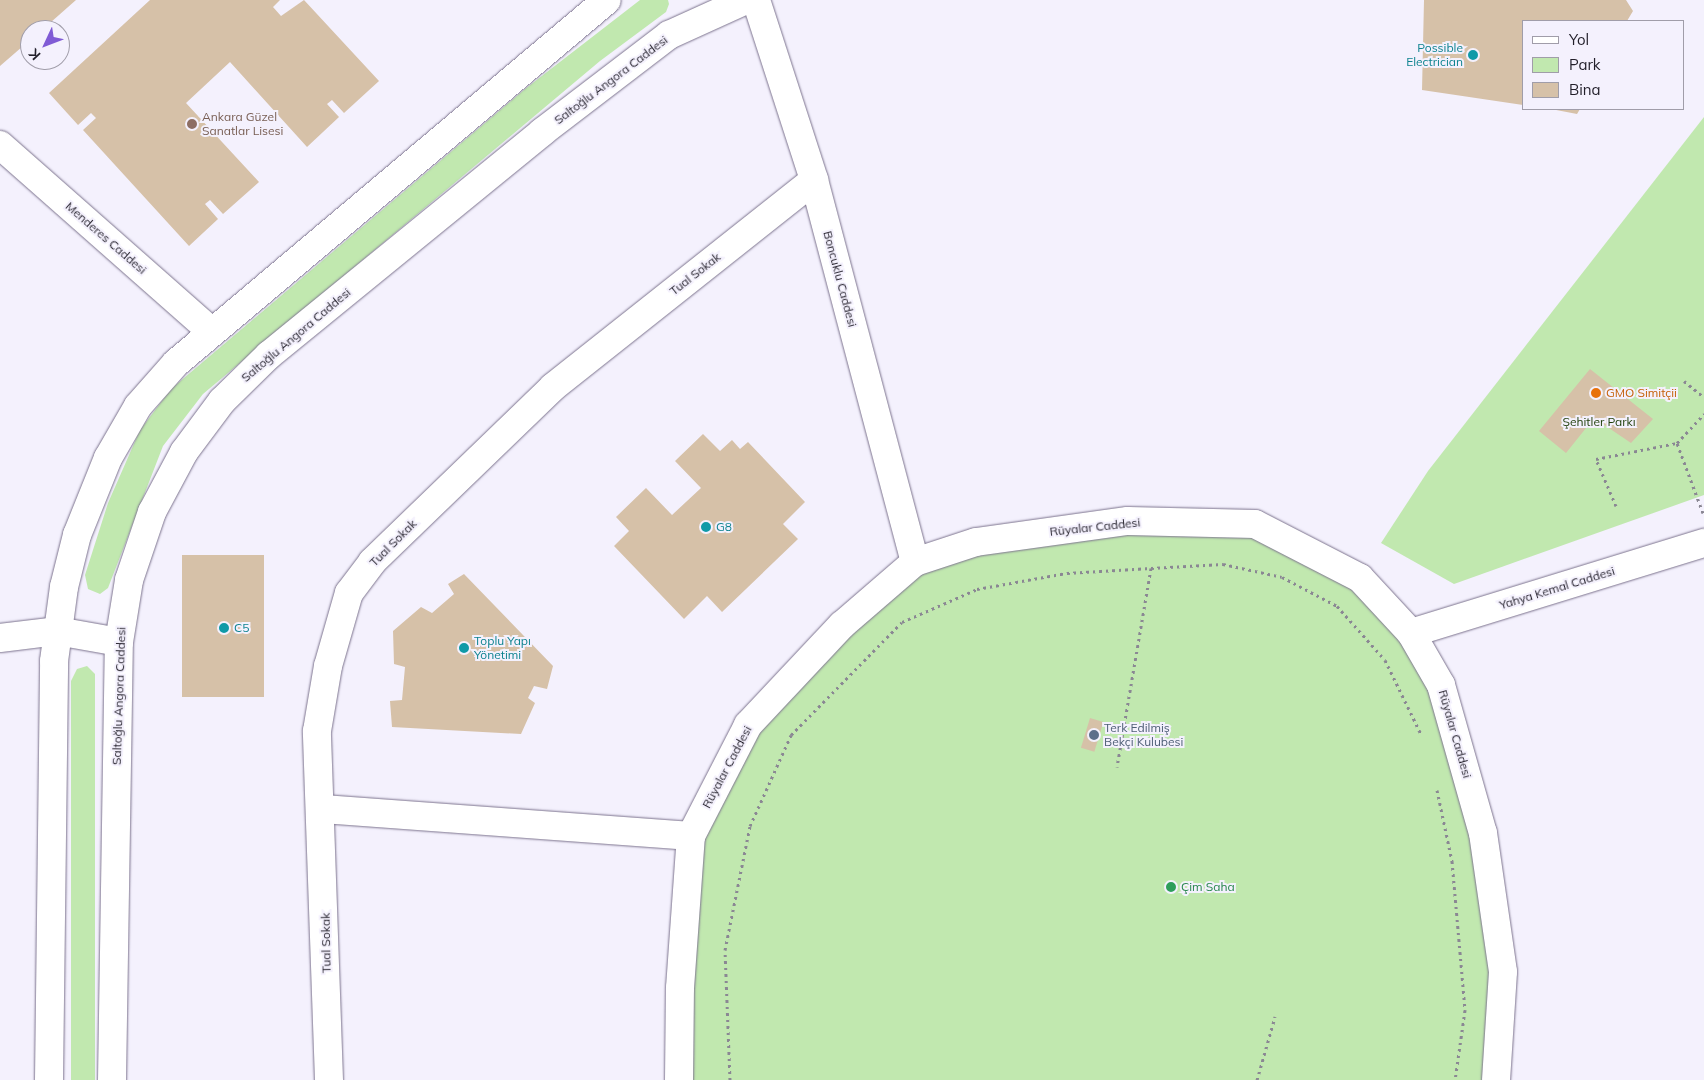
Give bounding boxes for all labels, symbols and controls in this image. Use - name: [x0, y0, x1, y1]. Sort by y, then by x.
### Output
- north arrow: [20, 20, 70, 70]
- legend: [1522, 20, 1684, 110]
- text: Yol: [1569, 30, 1589, 49]
- street label: Saltoğlu Angora Caddesi: [551, 33, 671, 127]
- place label: Possible Electrician: [1406, 41, 1463, 69]
- text: K: [25, 45, 45, 64]
- marker: Possible Electrician: [1467, 49, 1479, 61]
- text: Park: [1569, 55, 1601, 74]
- text: Bina: [1569, 80, 1601, 99]
- place label: Ankara Güzel Sanatlar Lisesi: [202, 110, 283, 138]
- marker: Ankara Güzel Sanatlar Lisesi: [186, 118, 198, 130]
- street label: Menderes Caddesi: [63, 199, 149, 277]
- street label: Boncuklu Caddesi: [820, 229, 860, 329]
- street label: Tual Sokak: [667, 250, 723, 298]
- street label: Saltoğlu Angora Caddesi: [238, 285, 354, 385]
- place label: GMO Simitçii: [1606, 386, 1677, 400]
- marker: GMO Simitçii: [1590, 387, 1602, 399]
- park label: Şehitler Parkı: [1562, 415, 1636, 429]
- street label: Rüyalar Caddesi: [1049, 515, 1141, 539]
- street label: Tual Sokak: [367, 517, 419, 569]
- place label: G8: [716, 520, 732, 534]
- marker: G8: [700, 521, 712, 533]
- street label: Yahya Kemal Caddesi: [1498, 564, 1616, 612]
- place label: C5: [234, 621, 249, 635]
- marker: C5: [218, 622, 230, 634]
- street label: Saltoğlu Angora Caddesi: [109, 627, 129, 765]
- place label: Toplu Yapı Yönetimi: [474, 634, 531, 662]
- marker: Toplu Yapı Yönetimi: [458, 642, 470, 654]
- street label: Rüyalar Caddesi: [1436, 688, 1474, 780]
- place label: Terk Edilmiş Bekçi Kulubesi: [1104, 721, 1183, 749]
- street label: Rüyalar Caddesi: [699, 723, 755, 811]
- marker: Terk Edilmiş Bekçi Kulubesi: [1088, 729, 1100, 741]
- place label: Çim Saha: [1181, 880, 1235, 894]
- marker: Çim Saha: [1165, 881, 1177, 893]
- street label: Tual Sokak: [318, 913, 334, 973]

